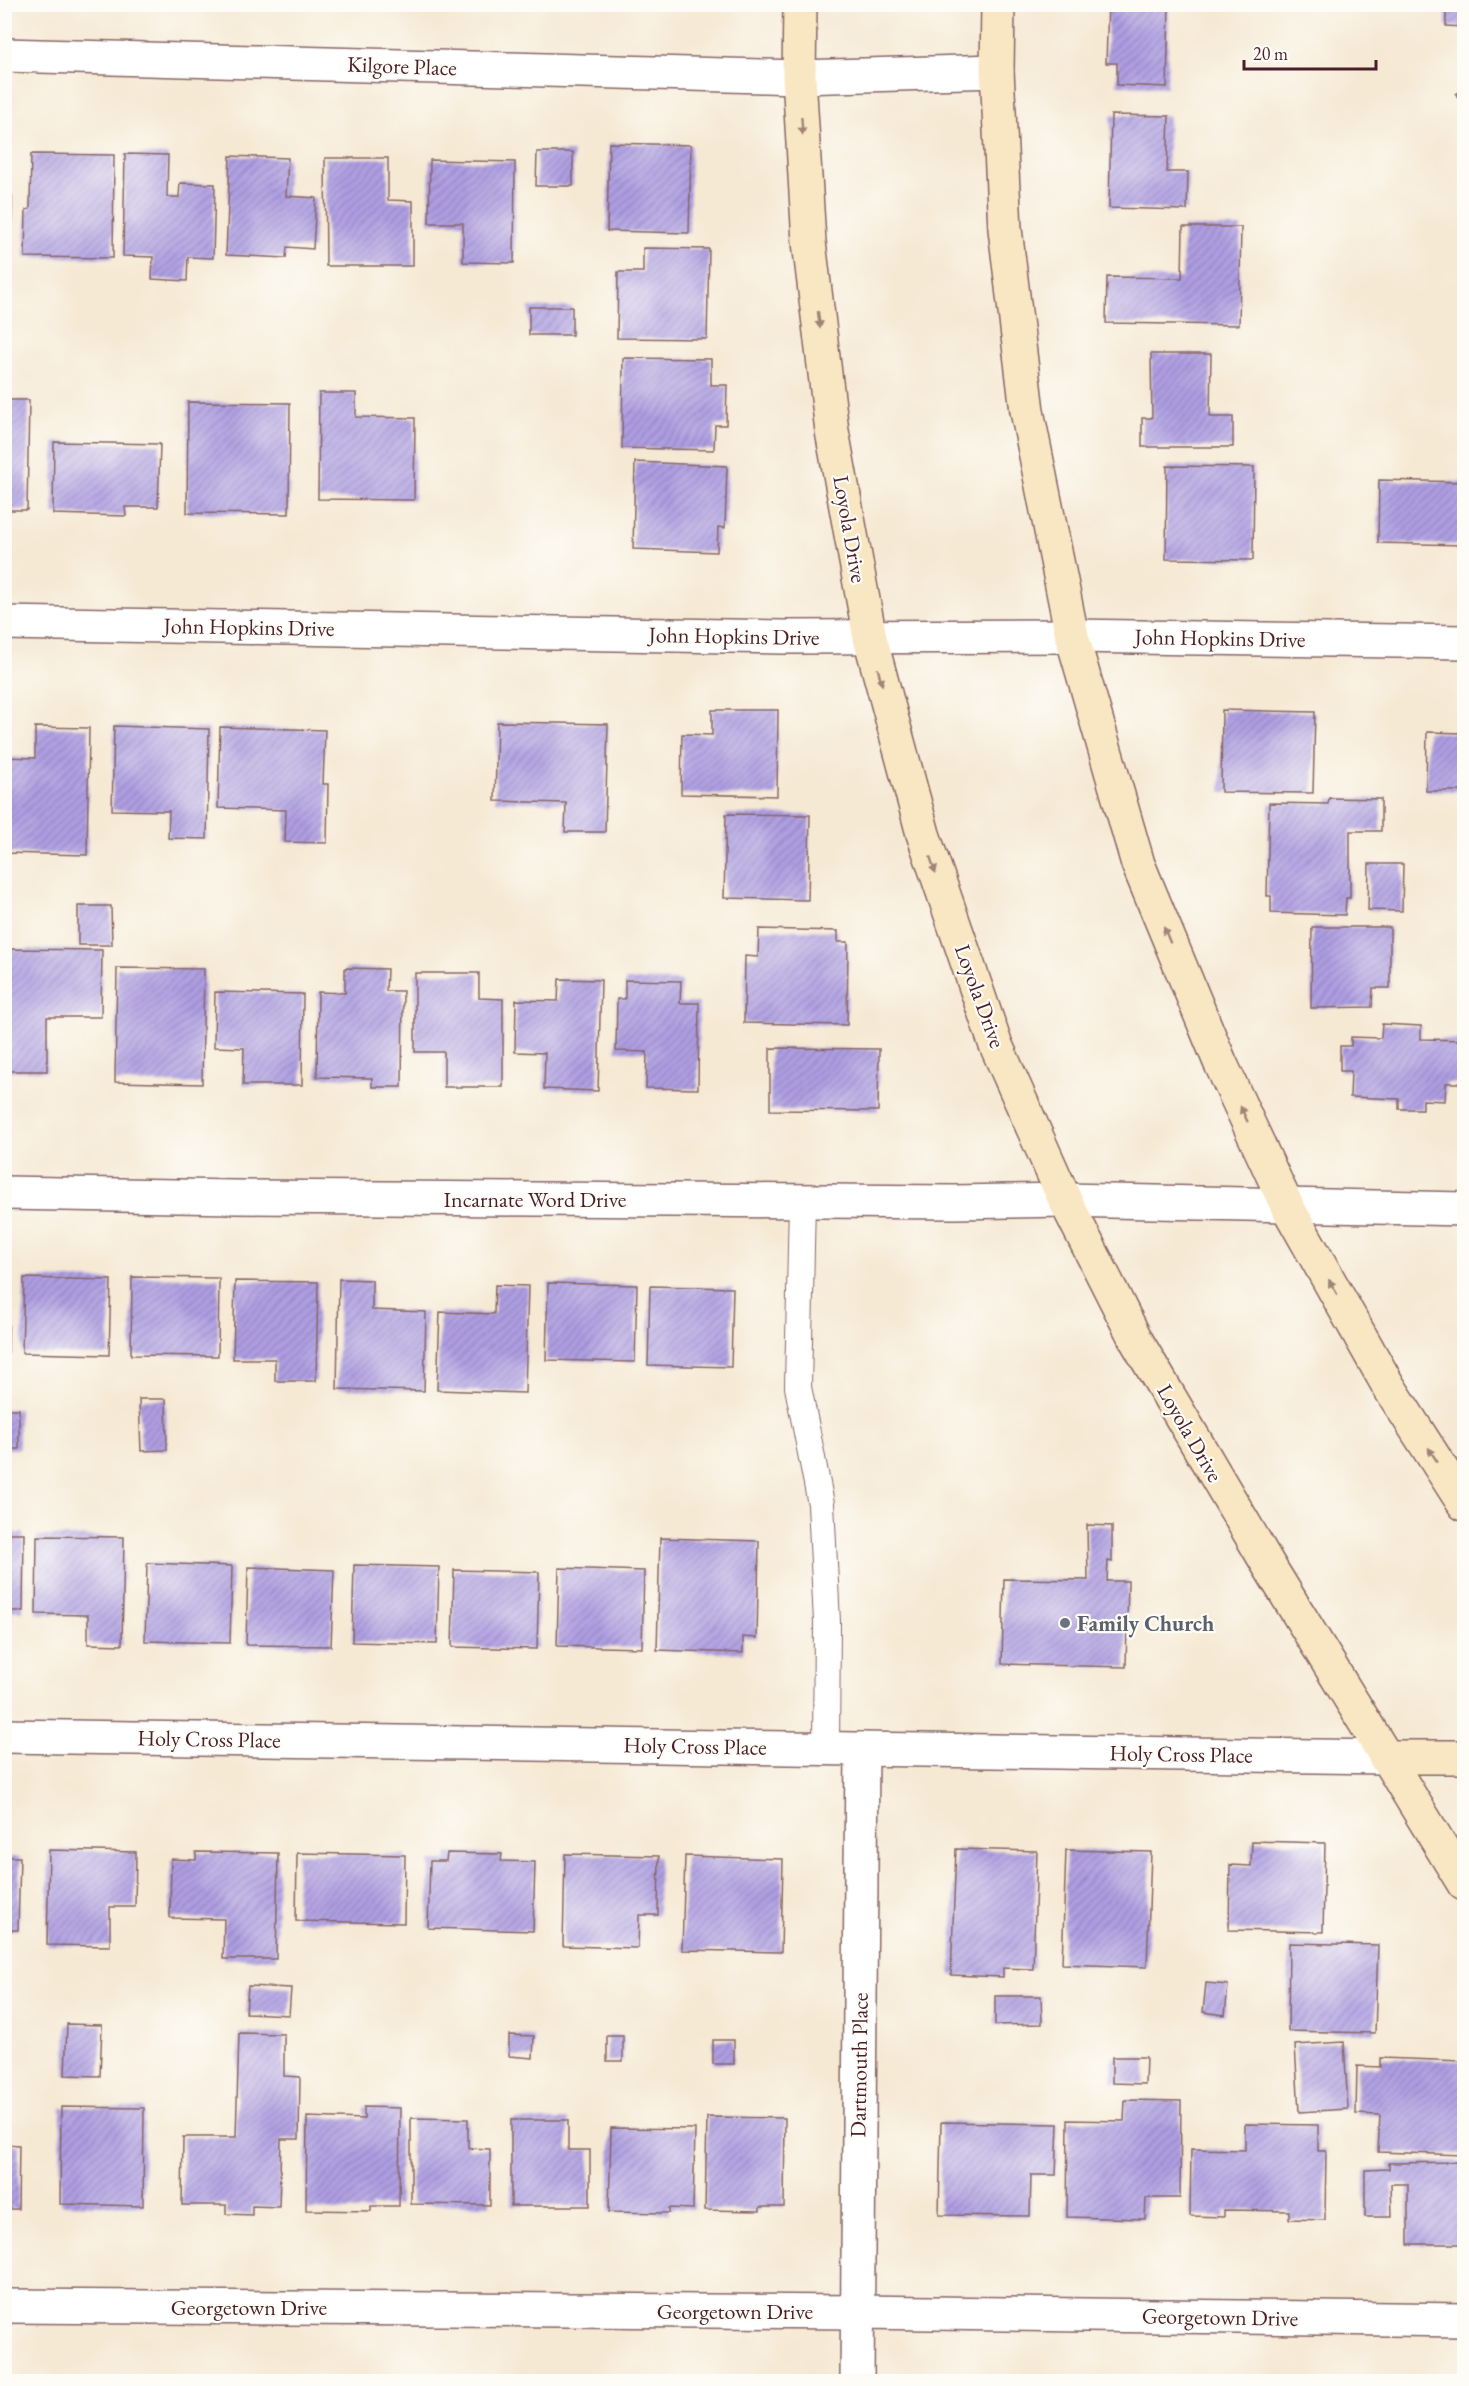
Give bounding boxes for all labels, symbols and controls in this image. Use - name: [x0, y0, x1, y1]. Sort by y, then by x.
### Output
- scale bar: [1244, 33, 1376, 71]
- text: 20 m: [1253, 42, 1288, 65]
- street label: Kilgore Place: [347, 50, 458, 82]
- one-way arrow: [797, 116, 806, 135]
- one-way arrow: [814, 311, 823, 330]
- street label: Loyola Drive: [826, 473, 874, 585]
- street label: John Hopkins Drive: [161, 611, 335, 643]
- street label: John Hopkins Drive: [646, 620, 820, 652]
- street label: John Hopkins Drive: [1132, 622, 1306, 654]
- one-way arrow: [876, 668, 886, 687]
- one-way arrow: [929, 856, 939, 874]
- one-way arrow: [1162, 925, 1172, 943]
- street label: Loyola Drive: [948, 940, 1012, 1052]
- one-way arrow: [1238, 1105, 1248, 1123]
- street label: Incarnate Word Drive: [444, 1185, 627, 1214]
- one-way arrow: [1328, 1278, 1338, 1295]
- street label: Loyola Drive: [1150, 1379, 1230, 1487]
- one-way arrow: [1427, 1447, 1439, 1463]
- place label: Family Church: [1077, 1609, 1214, 1638]
- marker: Family Church: [1058, 1616, 1072, 1630]
- street label: Holy Cross Place: [137, 1723, 281, 1755]
- street label: Holy Cross Place: [623, 1730, 767, 1762]
- street label: Holy Cross Place: [1109, 1738, 1253, 1770]
- street label: Dartmouth Place: [843, 1992, 875, 2138]
- street label: Georgetown Drive: [171, 2293, 328, 2322]
- street label: Georgetown Drive: [657, 2297, 814, 2326]
- street label: Georgetown Drive: [1142, 2301, 1299, 2333]

